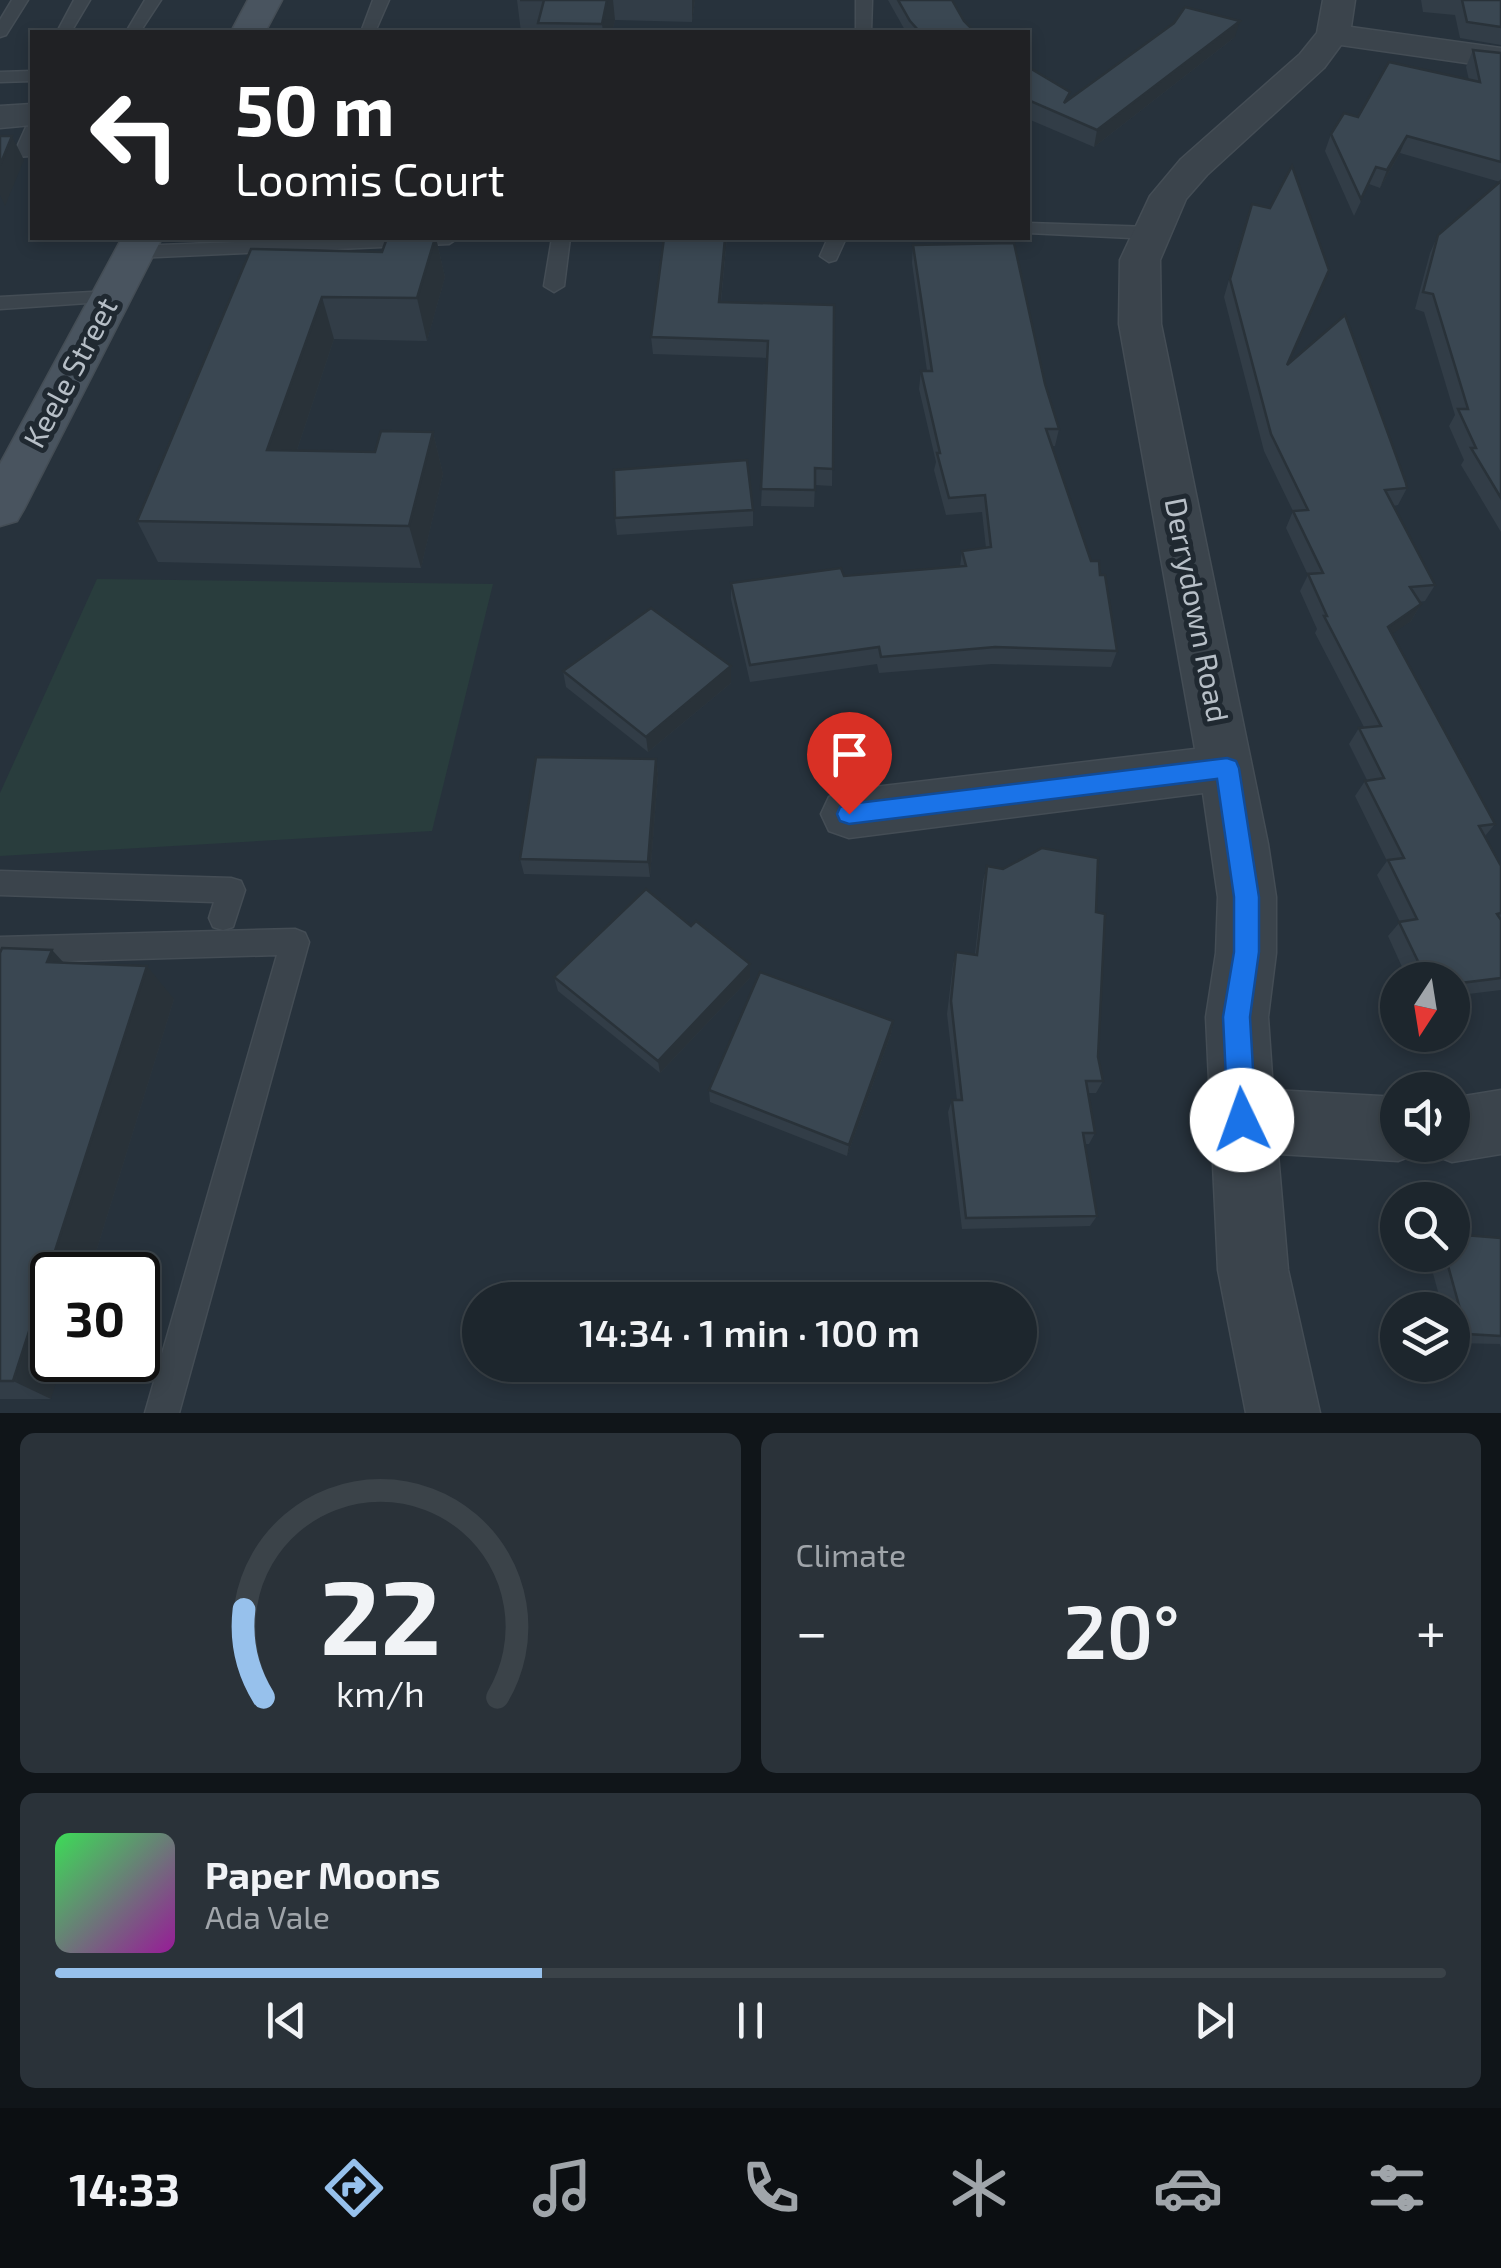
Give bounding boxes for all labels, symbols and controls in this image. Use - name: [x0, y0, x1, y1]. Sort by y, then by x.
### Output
- text: 50 m: [235, 66, 395, 150]
- icon: left: [70, 70, 200, 200]
- text: Loomis Court: [235, 151, 505, 205]
- street label: Keele Street: [15, 291, 124, 453]
- street label: Derrydown Road: [1159, 494, 1237, 725]
- pin: [807, 712, 892, 815]
- icon: arrive: [822, 727, 877, 782]
- north arrow: [1380, 962, 1470, 1052]
- map controls: [1380, 962, 1470, 1382]
- position arrow: [1190, 1068, 1294, 1172]
- button: sound: [1380, 1072, 1470, 1162]
- button: search: [1380, 1182, 1470, 1272]
- speed limit sign: 30: [30, 1252, 160, 1382]
- button: layers: [1380, 1292, 1470, 1382]
- text: 14:34 · 1 min · 100 m: [579, 1309, 920, 1355]
- text: Climate: [796, 1535, 906, 1573]
- text: 22: [320, 1551, 441, 1676]
- text: 20°: [1064, 1584, 1180, 1674]
- text: −: [796, 1597, 828, 1663]
- text: +: [1416, 1597, 1446, 1663]
- text: km/h: [336, 1671, 425, 1714]
- text: Paper Moons: [205, 1851, 441, 1897]
- text: Ada Vale: [205, 1897, 330, 1935]
- icon: previous: [259, 1993, 314, 2048]
- icon: pause: [723, 1993, 778, 2048]
- icon: next: [1187, 1993, 1242, 2048]
- icon: directions: [319, 2153, 389, 2223]
- icon: music: [527, 2153, 597, 2223]
- icon: phone: [736, 2153, 806, 2223]
- icon: climate: [944, 2153, 1014, 2223]
- icon: car: [1153, 2153, 1223, 2223]
- icon: filters: [1362, 2153, 1432, 2223]
- text: 14:33: [69, 2161, 180, 2215]

